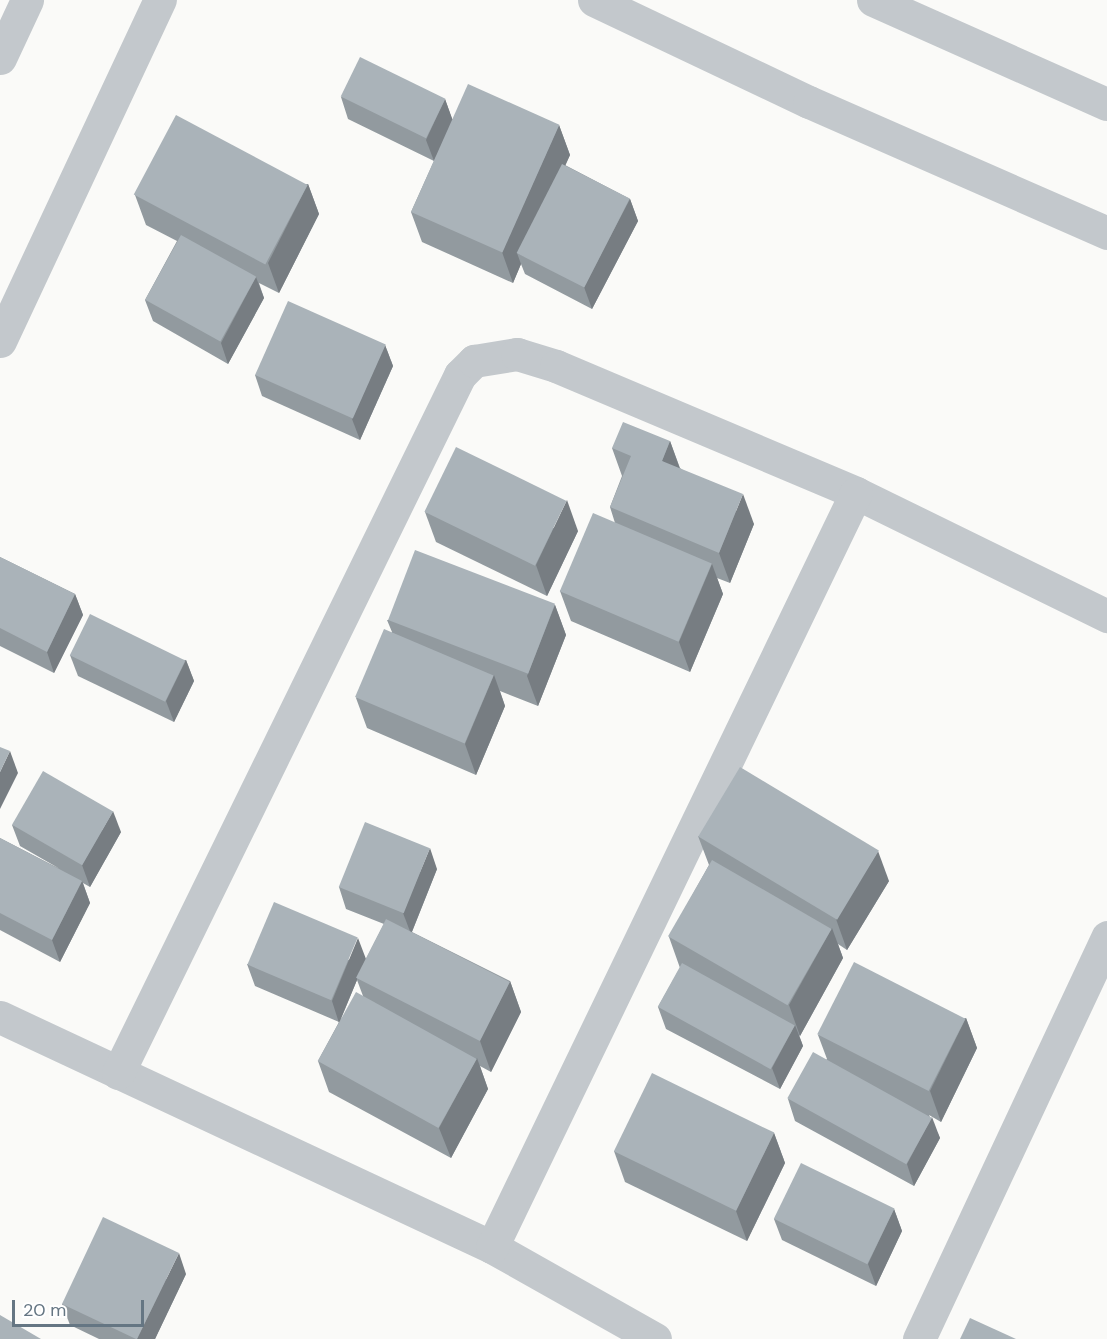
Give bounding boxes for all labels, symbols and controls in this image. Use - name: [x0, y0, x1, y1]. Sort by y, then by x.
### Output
- scale bar: [15, 1288, 147, 1326]
- text: 20 m: [23, 1298, 66, 1322]

